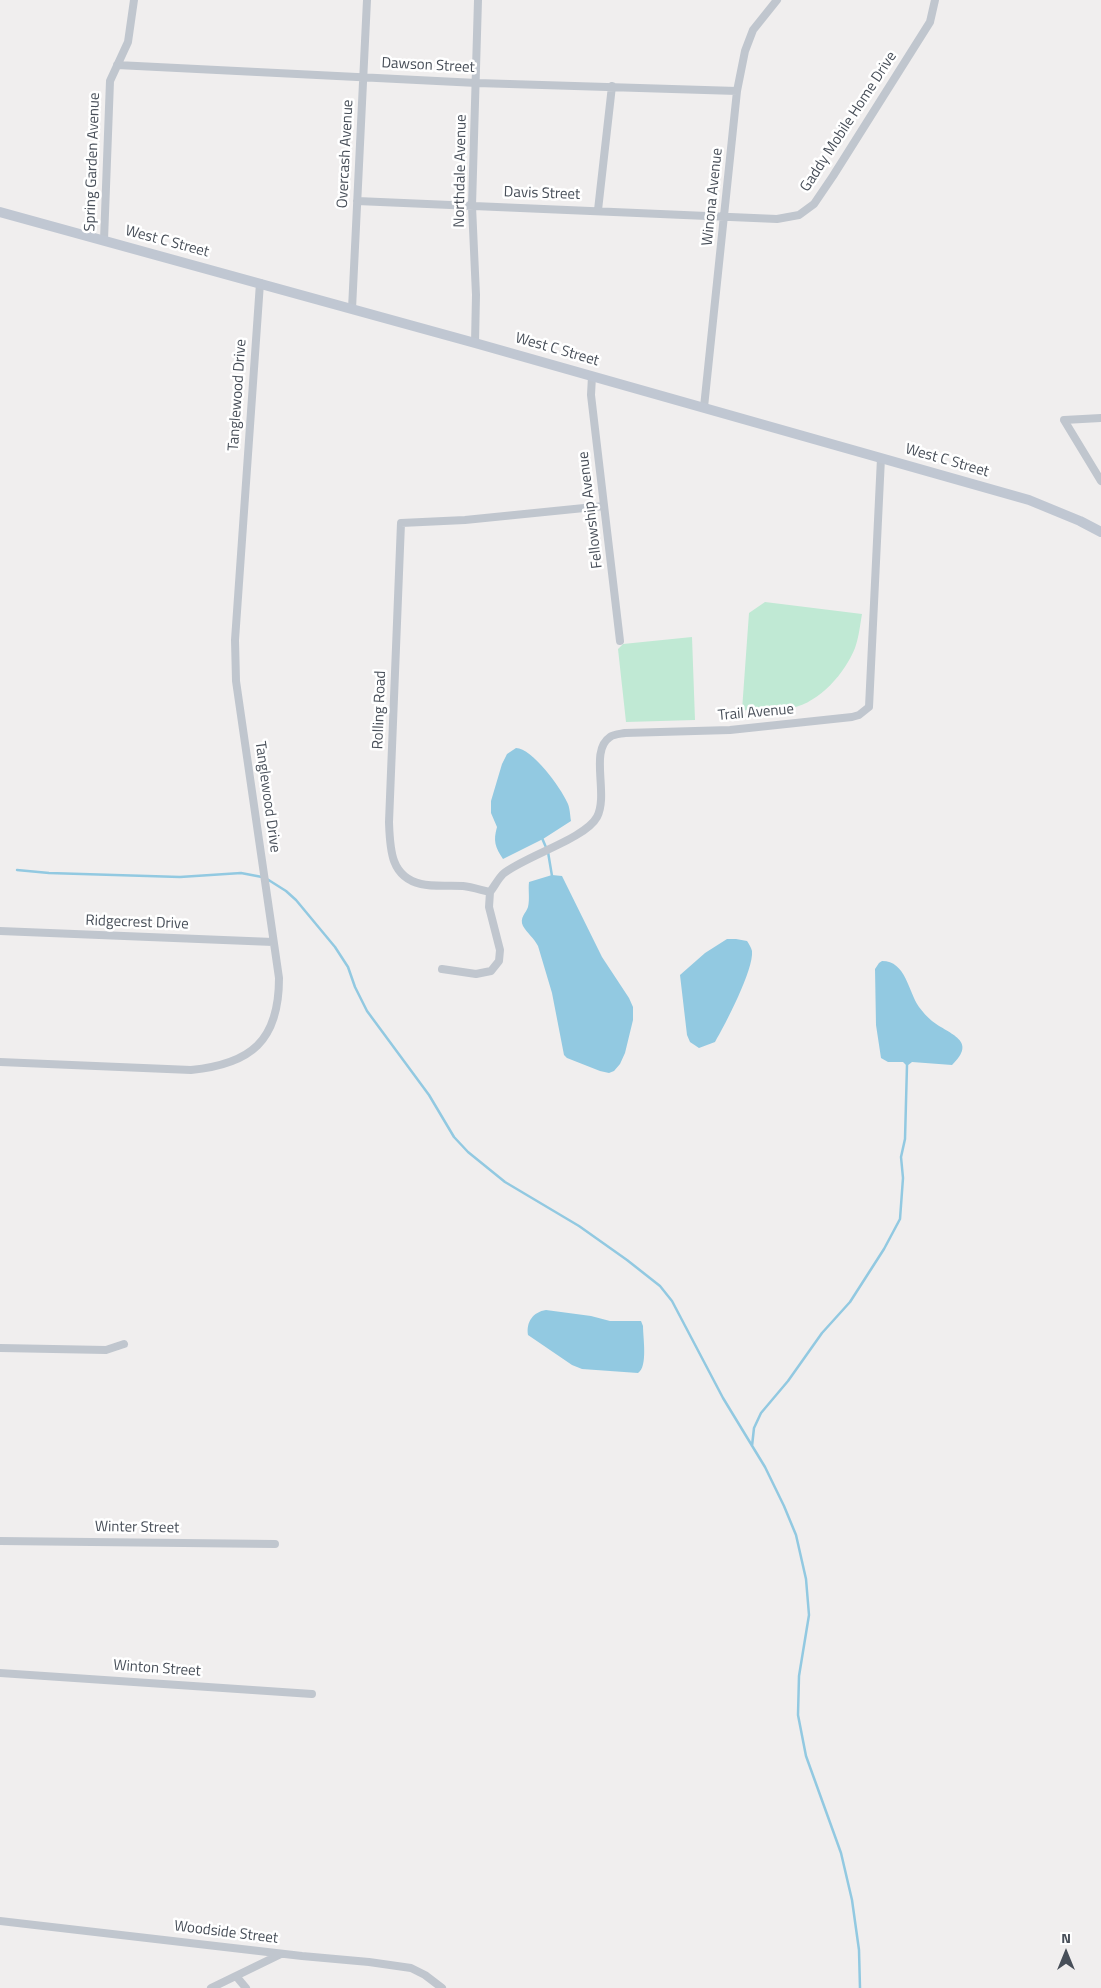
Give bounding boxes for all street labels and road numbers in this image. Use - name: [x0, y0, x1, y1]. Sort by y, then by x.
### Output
- street label: Gaddy Mobile Home Drive: [797, 49, 901, 195]
- street label: Dawson Street: [381, 55, 475, 77]
- street label: Spring Garden Avenue: [82, 92, 104, 232]
- street label: Overcash Avenue: [334, 99, 358, 209]
- street label: Northdale Avenue: [451, 114, 471, 228]
- street label: Winona Avenue: [699, 147, 727, 247]
- street label: Davis Street: [503, 184, 581, 204]
- street label: West C Street: [123, 222, 211, 262]
- street label: West C Street: [513, 329, 601, 371]
- street label: Tanglewood Drive: [225, 338, 251, 452]
- street label: West C Street: [903, 440, 991, 482]
- street label: Fellowship Avenue: [575, 450, 607, 570]
- street label: Rolling Road: [370, 670, 390, 750]
- street label: Trail Avenue: [717, 701, 795, 725]
- street label: Tanglewood Drive: [250, 740, 284, 854]
- street label: Ridgecrest Drive: [85, 912, 189, 934]
- street label: Winter Street: [95, 1518, 179, 1538]
- street label: Winton Street: [113, 1657, 201, 1681]
- street label: Woodside Street: [173, 1918, 279, 1948]

